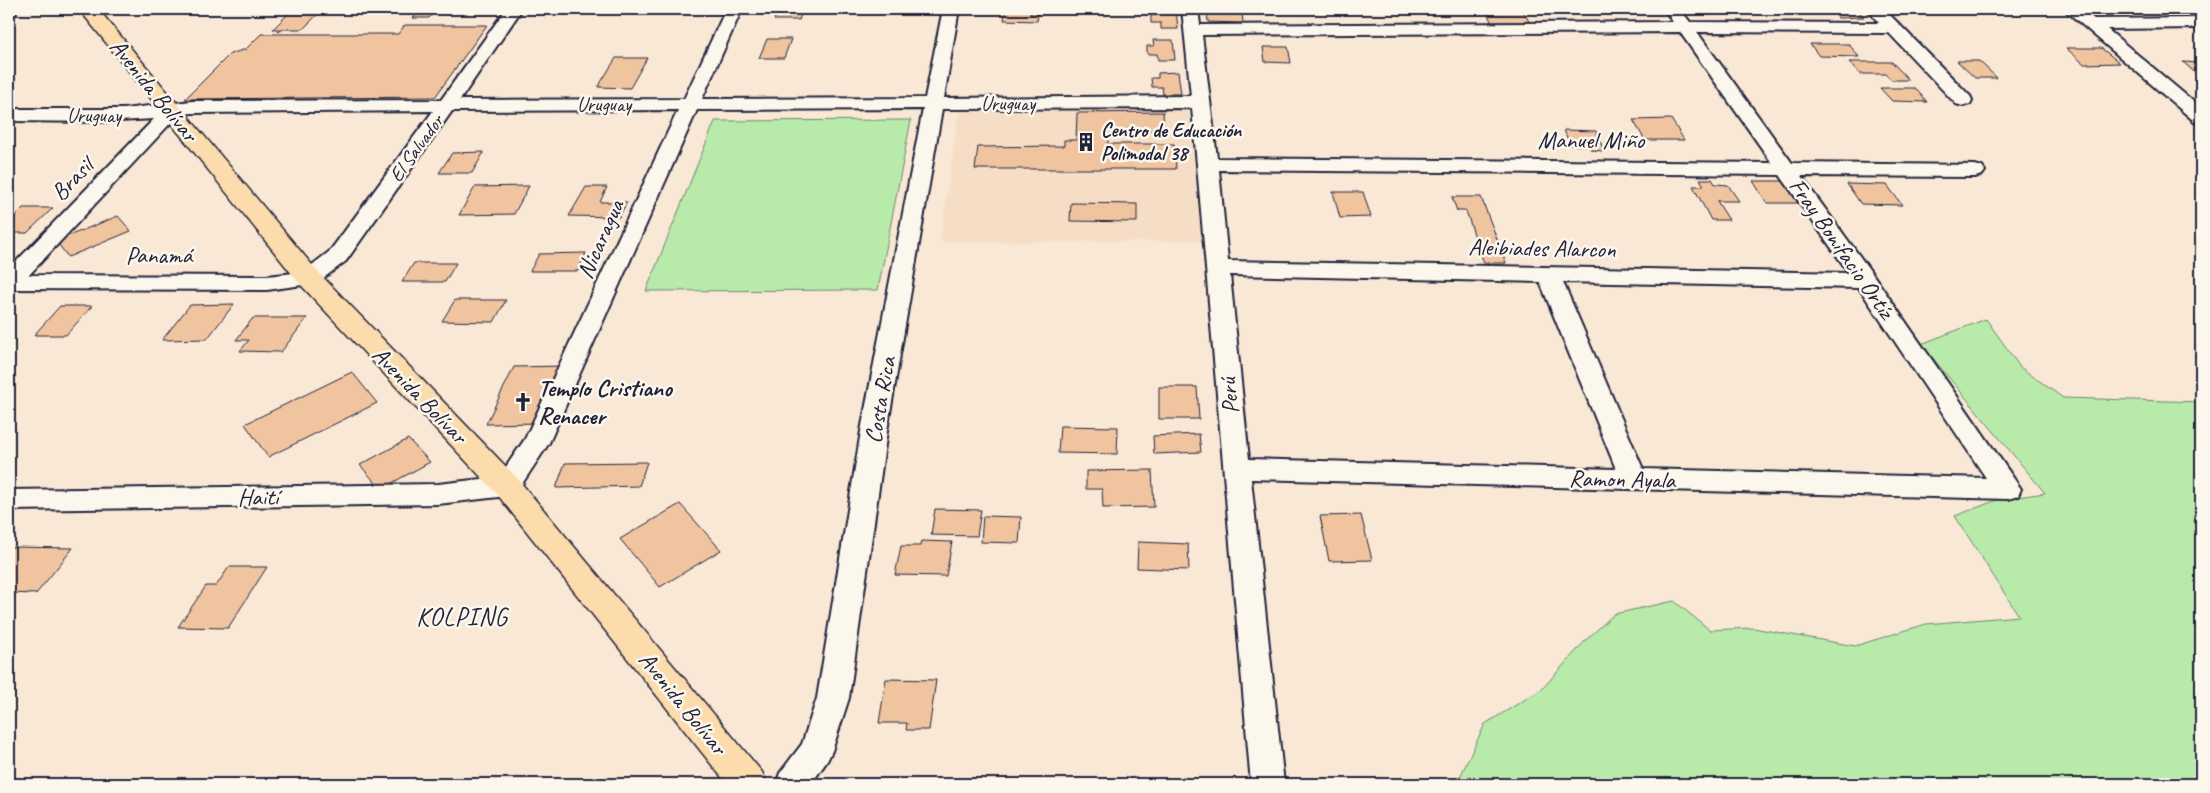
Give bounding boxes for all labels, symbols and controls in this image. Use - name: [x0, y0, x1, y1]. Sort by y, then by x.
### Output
- street label: Avenida Bolívar: [103, 32, 206, 150]
- street label: Uruguay: [981, 91, 1037, 116]
- street label: Uruguay: [577, 92, 633, 117]
- street label: Uruguay: [67, 103, 123, 128]
- street label: El Salvador: [384, 108, 450, 187]
- place label: Centro de Educación Polimodal 38: [1101, 118, 1242, 166]
- street label: Manuel Miño: [1538, 125, 1646, 155]
- building icon: Centro de Educación Polimodal 38: [1075, 131, 1097, 153]
- street label: Brasil: [44, 148, 102, 207]
- street label: Fray Bonifacio Ortíz: [1782, 172, 1903, 326]
- street label: Nicaragua: [569, 194, 631, 283]
- street label: Aleibiades Alarcon: [1468, 232, 1616, 264]
- street label: Panamá: [126, 240, 195, 270]
- street label: Avenida Bolívar: [366, 340, 476, 452]
- street label: Costa Rica: [858, 353, 903, 446]
- place label: Templo Cristiano Renacer: [538, 373, 674, 431]
- street label: Perú: [1212, 374, 1246, 415]
- church icon: Templo Cristiano Renacer: [512, 391, 534, 413]
- street label: Ramon Ayala: [1569, 463, 1677, 495]
- street label: Haití: [237, 482, 283, 512]
- district label: KOLPING: [416, 601, 510, 633]
- street label: Avenida Bolívar: [632, 645, 735, 763]

